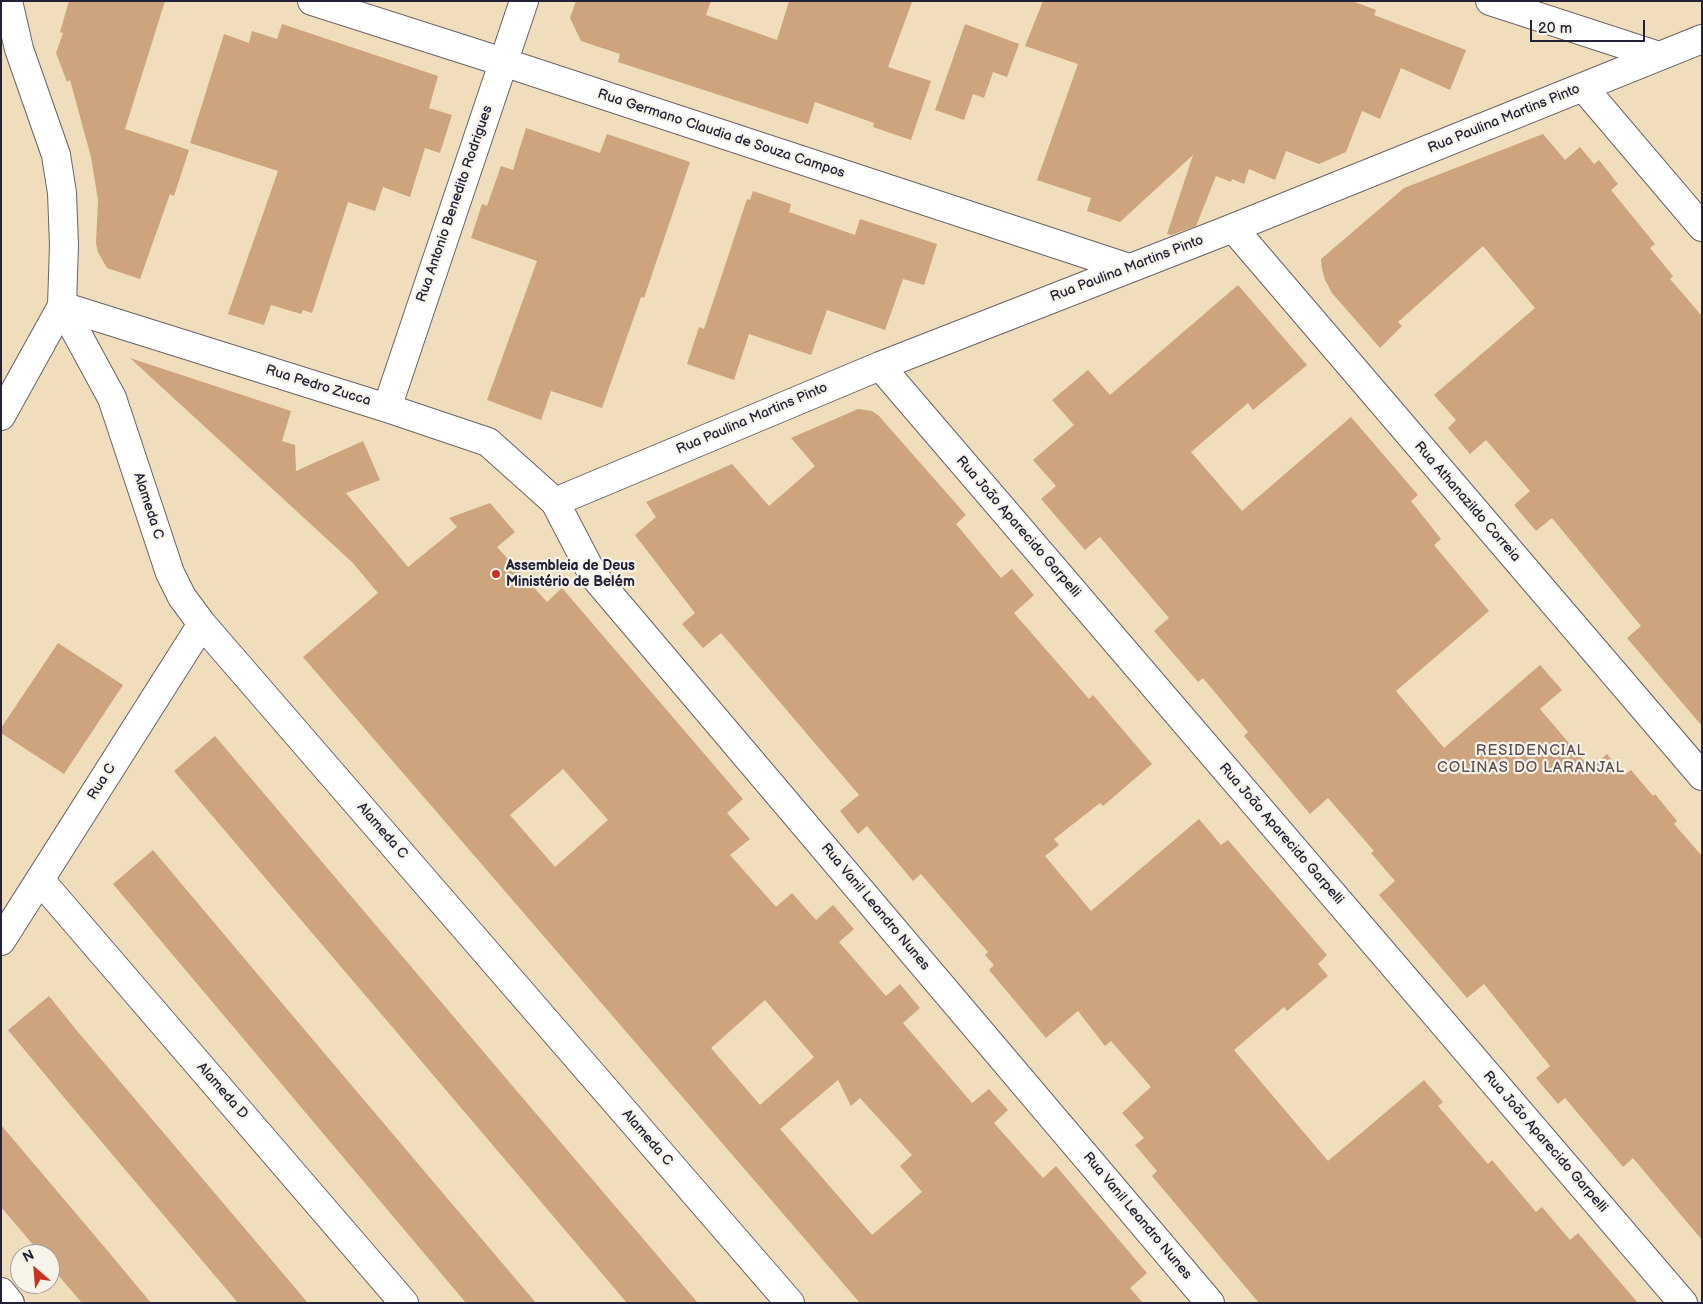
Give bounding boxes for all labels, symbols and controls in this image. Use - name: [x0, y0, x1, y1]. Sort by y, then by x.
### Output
- scale bar: [1533, 10, 1648, 42]
- text: 20 m: [1538, 19, 1572, 38]
- street label: Rua Paulina Martins Pinto: [1425, 81, 1583, 157]
- street label: Rua Germano Claudia de Souza Campos: [595, 86, 847, 182]
- street label: Rua Antonio Benedito Rodrigues: [413, 103, 497, 305]
- street label: Rua Paulina Martins Pinto: [1048, 232, 1206, 306]
- street label: Rua Pedro Zucca: [263, 362, 373, 410]
- street label: Rua Paulina Martins Pinto: [674, 379, 830, 459]
- street label: Rua Athanazildo Correia: [1410, 438, 1524, 566]
- street label: Rua João Aparecido Garpelli: [952, 453, 1084, 601]
- street label: Alameda C: [129, 471, 167, 541]
- place label: Assembleia de Deus Ministério de Belém: [506, 558, 635, 590]
- marker: Assembleia de Deus Ministério de Belém: [490, 568, 502, 580]
- district label: RESIDENCIAL COLINAS DO LARANJAL: [1435, 742, 1627, 777]
- street label: Rua João Aparecido Garpelli: [1215, 760, 1347, 908]
- street label: Rua C: [84, 761, 120, 803]
- street label: Alameda C: [353, 799, 411, 863]
- street label: Rua Vanil Leandro Nunes: [817, 840, 933, 974]
- street label: Alameda D: [193, 1059, 251, 1123]
- street label: Rua João Aparecido Garpelli: [1479, 1068, 1611, 1216]
- street label: Alameda C: [618, 1106, 676, 1170]
- street label: Rua Vanil Leandro Nunes: [1079, 1149, 1195, 1283]
- north arrow: [10, 1244, 60, 1294]
- text: N: [20, 1246, 37, 1266]

